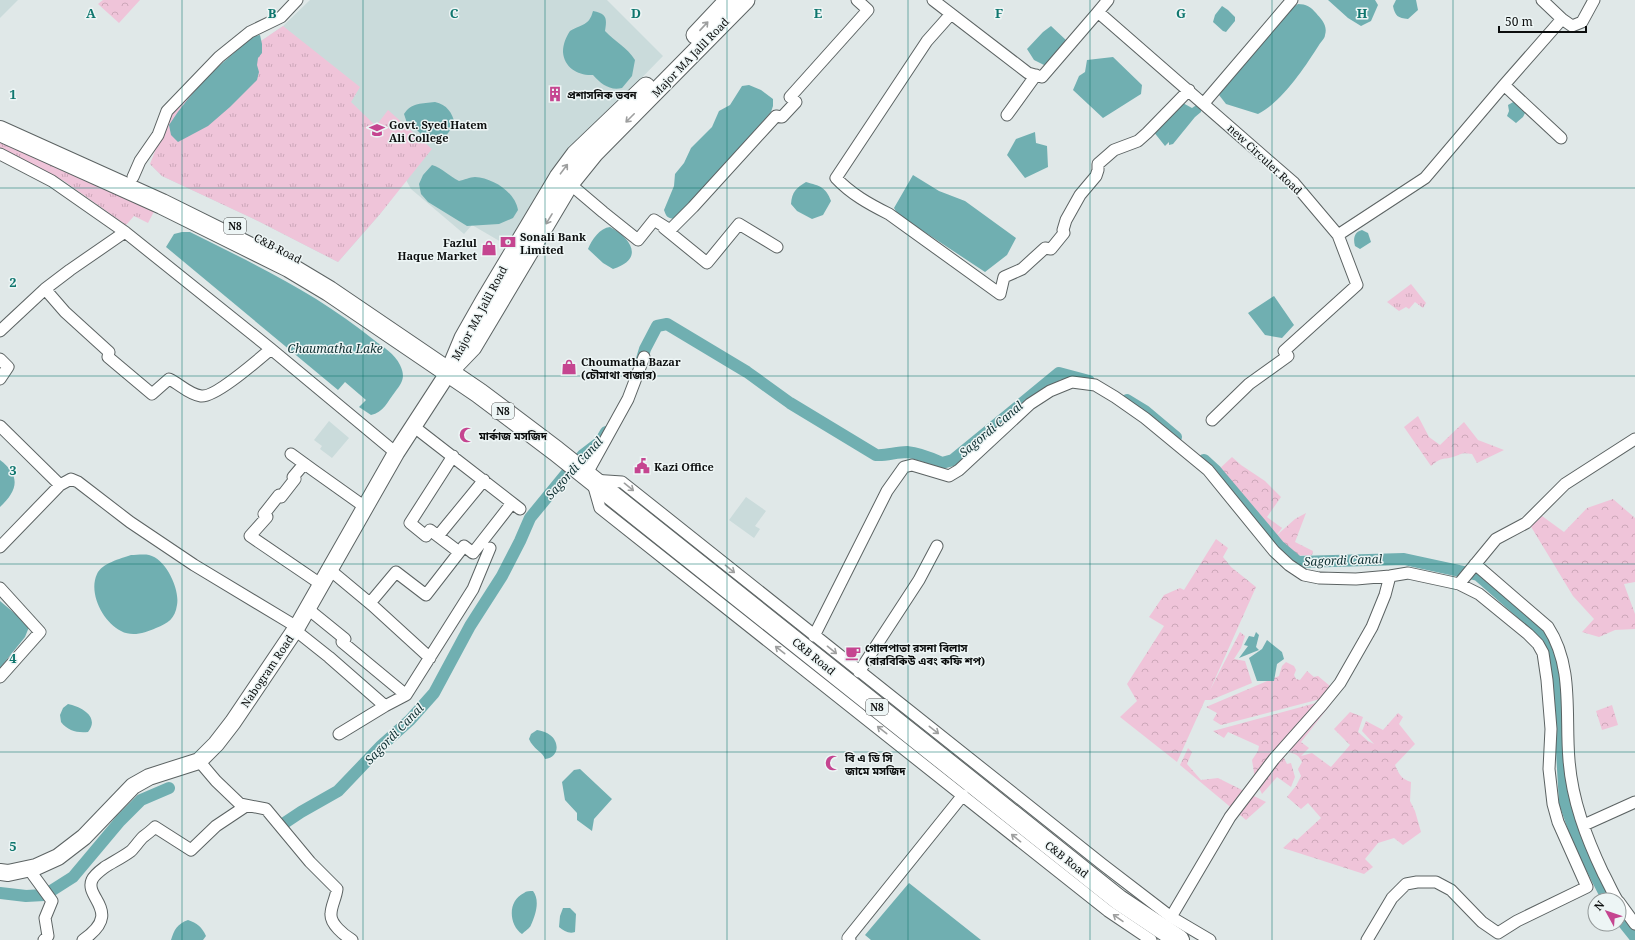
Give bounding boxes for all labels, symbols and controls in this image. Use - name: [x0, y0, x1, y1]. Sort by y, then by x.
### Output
- text: A: [86, 4, 96, 22]
- text: B: [268, 4, 277, 22]
- text: C: [450, 4, 459, 22]
- text: D: [631, 4, 641, 22]
- text: E: [814, 4, 823, 22]
- text: F: [995, 4, 1003, 22]
- text: G: [1176, 4, 1186, 22]
- text: H: [1357, 4, 1368, 22]
- scale bar: [1499, 8, 1586, 34]
- text: 50 m: [1505, 13, 1533, 30]
- street label: Major MA Jalil Road: [648, 14, 732, 100]
- one-way arrow: [699, 21, 709, 31]
- text: 1: [9, 85, 17, 103]
- building icon: প্রশাসনিক ভবন: [546, 85, 564, 103]
- place label: প্রশাসনিক ভবন: [567, 87, 637, 102]
- one-way arrow: [625, 113, 635, 123]
- place label: Govt. Syed Hatem Ali College: [389, 117, 488, 145]
- street label: new Circuler Road: [1224, 120, 1306, 198]
- school or university icon: Govt. Syed Hatem Ali College: [368, 121, 386, 139]
- one-way arrow: [560, 163, 568, 174]
- one-way arrow: [544, 213, 552, 225]
- road number: N8: [224, 218, 246, 234]
- place label: Sonali Bank Limited: [520, 229, 586, 257]
- street label: C&B Road: [252, 230, 305, 266]
- bank icon: Sonali Bank Limited: [499, 233, 517, 251]
- place label: Fazlul Haque Market: [397, 235, 478, 263]
- shop icon: Fazlul Haque Market: [480, 239, 498, 257]
- street label: Major MA Jalil Road: [448, 263, 510, 363]
- text: 2: [9, 273, 17, 291]
- water label: Chaumatha Lake: [287, 340, 383, 357]
- place label: Choumatha Bazar (চৌমাথা বাজার): [581, 354, 681, 382]
- shop icon: Choumatha Bazar (চৌমাথা বাজার): [560, 358, 578, 376]
- water label: Sagordi Canal: [956, 397, 1027, 461]
- road number: N8: [492, 403, 514, 419]
- mosque icon: মার্কাজ মসজিদ: [458, 426, 476, 444]
- place label: মার্কাজ মসজিদ: [478, 428, 548, 443]
- water label: Sagordi Canal: [541, 433, 607, 503]
- public building icon: Kazi Office: [633, 457, 651, 475]
- place label: Kazi Office: [654, 459, 714, 474]
- text: 3: [9, 461, 17, 479]
- one-way arrow: [623, 483, 634, 492]
- water label: Sagordi Canal: [1304, 550, 1383, 570]
- one-way arrow: [725, 564, 736, 573]
- street label: Nabogram Road: [237, 632, 297, 710]
- street label: C&B Road: [789, 634, 839, 678]
- place label: গোলপাতা রসনা বিলাস (বারবিকিউ এবং কফি শপ): [865, 640, 985, 668]
- cafe icon: গোলপাতা রসনা বিলাস (বারবিকিউ এবং কফি শপ): [844, 644, 862, 662]
- one-way arrow: [774, 645, 785, 654]
- one-way arrow: [826, 645, 837, 654]
- text: 4: [9, 649, 17, 667]
- road number: N8: [866, 699, 888, 715]
- water label: Sagordi Canal: [361, 700, 428, 768]
- one-way arrow: [876, 726, 887, 735]
- one-way arrow: [928, 726, 939, 735]
- place label: বি এ ডি সি জামে মসজিদ: [844, 750, 906, 778]
- mosque icon: বি এ ডি সি জামে মসজিদ: [824, 754, 842, 772]
- one-way arrow: [1011, 833, 1021, 842]
- text: 5: [9, 837, 17, 855]
- street label: C&B Road: [1042, 837, 1092, 881]
- north arrow: [1587, 892, 1627, 932]
- text: N: [1590, 897, 1608, 913]
- one-way arrow: [1113, 914, 1124, 922]

